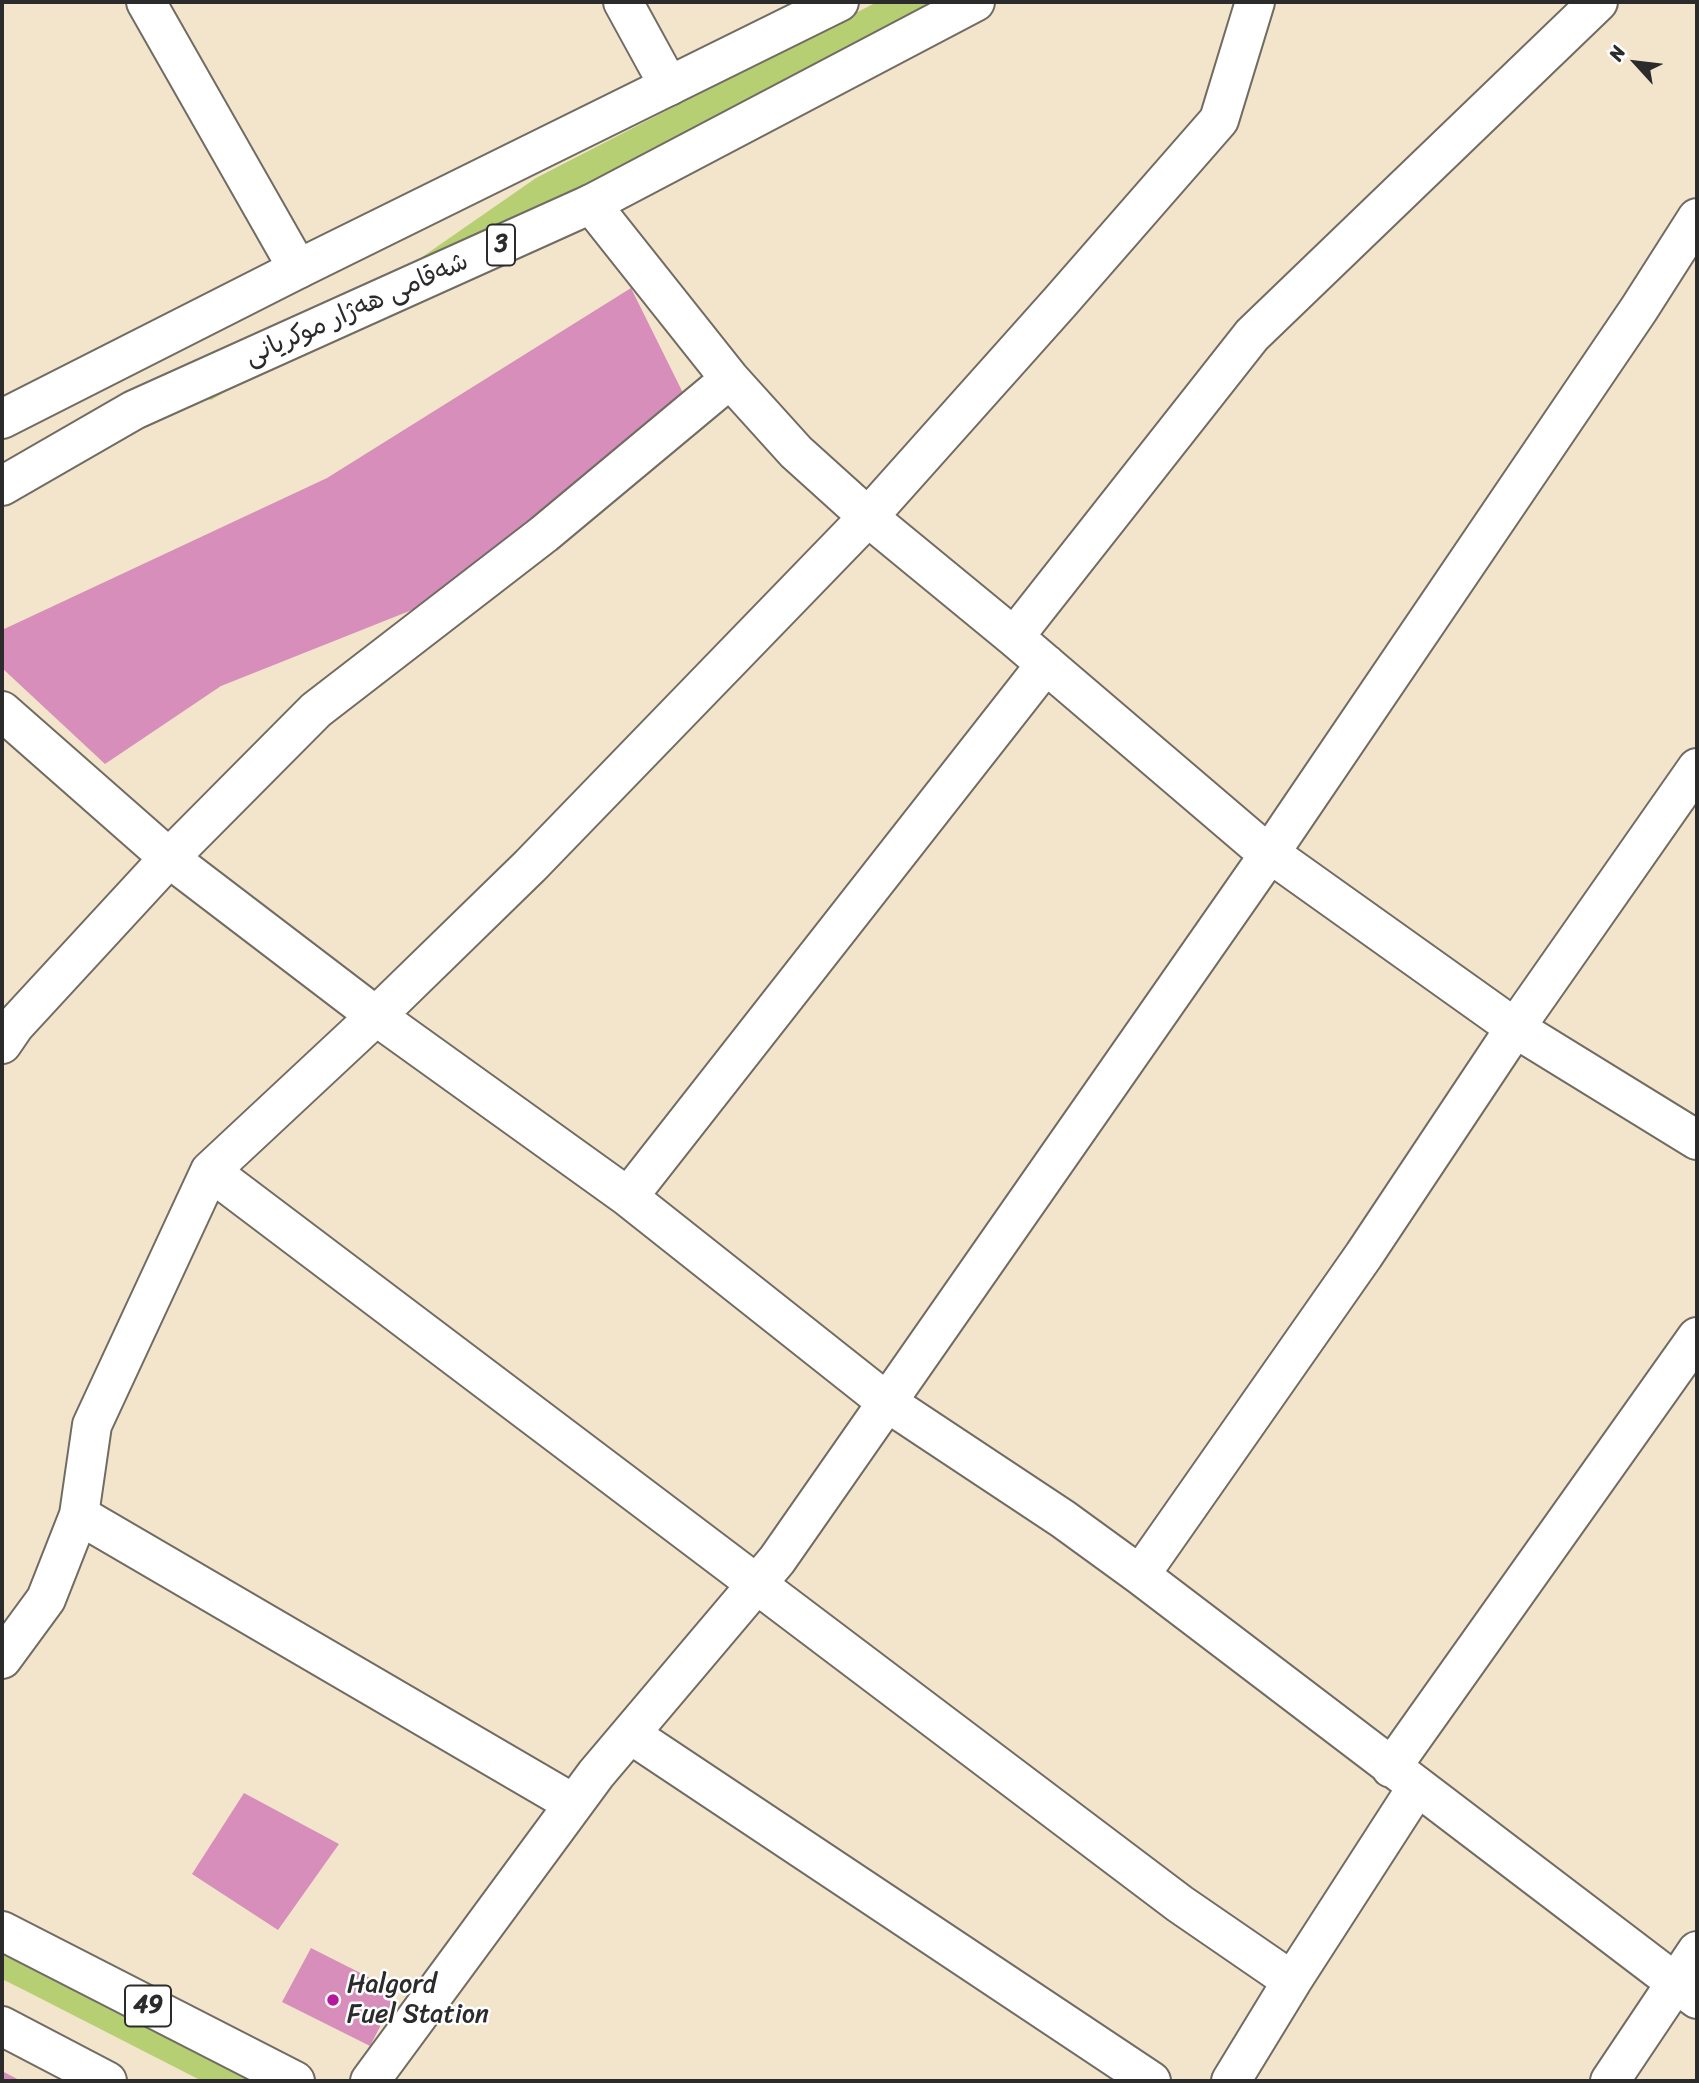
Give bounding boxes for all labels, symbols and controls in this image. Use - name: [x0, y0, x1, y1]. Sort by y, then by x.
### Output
- north arrow: [1601, 28, 1671, 98]
- text: N: [1599, 40, 1635, 67]
- road number: 3: [487, 224, 515, 266]
- street label: شەقامی ھەژار موکریانی: [240, 247, 474, 373]
- place label: Halgord Fuel Station: [347, 1969, 489, 2030]
- road number: 49: [125, 1985, 171, 2026]
- marker: Halgord Fuel Station: [325, 1992, 341, 2008]

